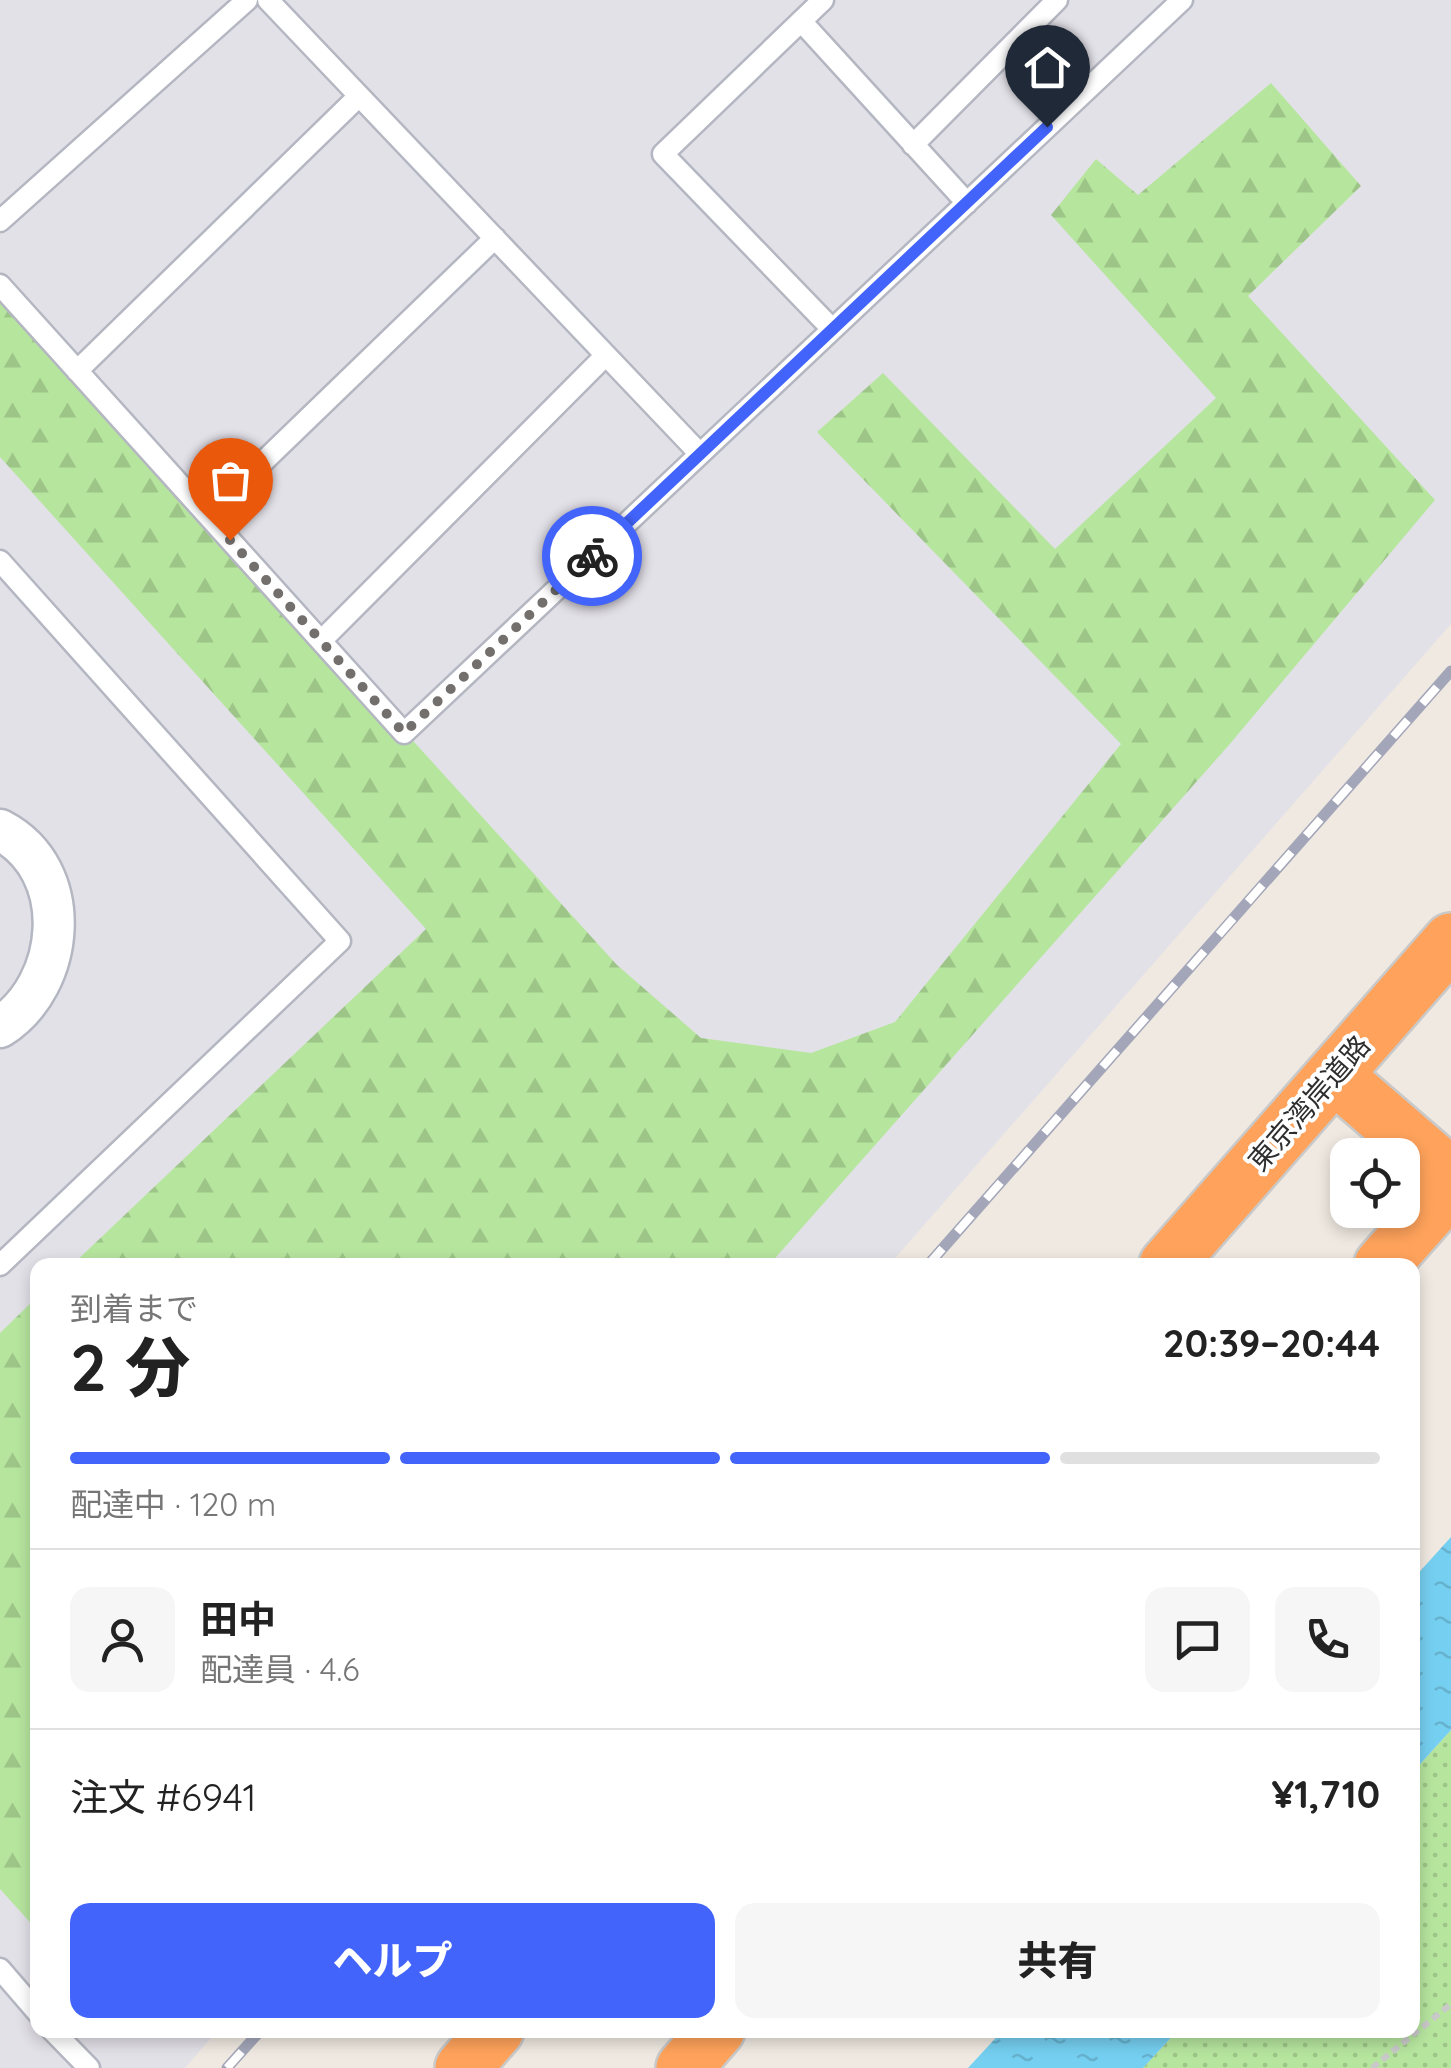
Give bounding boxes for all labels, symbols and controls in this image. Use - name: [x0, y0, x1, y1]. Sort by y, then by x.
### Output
- pin: [1005, 25, 1090, 128]
- icon: home: [1020, 40, 1075, 95]
- pin: [188, 438, 273, 541]
- icon: bag: [203, 453, 258, 508]
- courier: [542, 506, 642, 606]
- icon: bike: [565, 529, 620, 584]
- street label: 東京湾岸道路: [1240, 1028, 1377, 1178]
- map controls: [1330, 1138, 1420, 1228]
- button: locate: [1330, 1138, 1420, 1228]
- text: 到着まで: [70, 1288, 198, 1328]
- text: 20:39–20:44: [1163, 1319, 1380, 1367]
- text: 2 分: [70, 1326, 190, 1407]
- text: 配達中 · 120 m: [70, 1484, 276, 1524]
- button: person: [70, 1587, 175, 1692]
- button: chat: [1145, 1587, 1250, 1692]
- button: phone: [1275, 1587, 1380, 1692]
- text: 田中: [200, 1595, 276, 1643]
- text: 配達員 · 4.6: [200, 1649, 360, 1689]
- text: ¥1,710: [1272, 1770, 1380, 1818]
- text: 注文 #6941: [70, 1773, 257, 1821]
- button: ヘルプ: [70, 1903, 715, 2018]
- button: 共有: [735, 1903, 1380, 2018]

